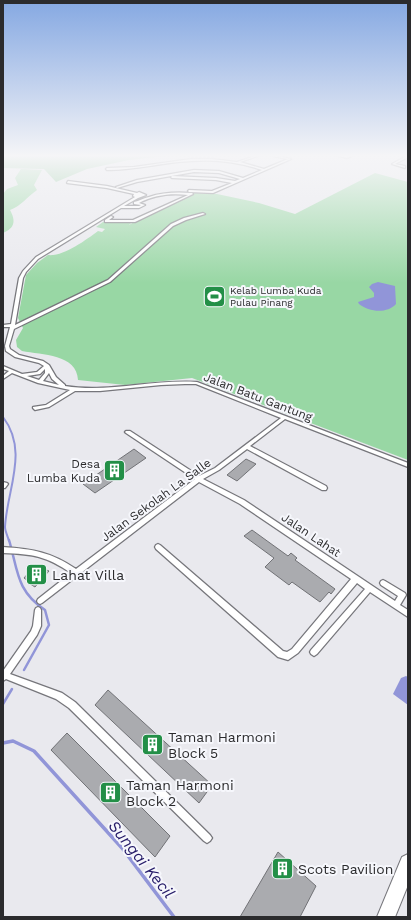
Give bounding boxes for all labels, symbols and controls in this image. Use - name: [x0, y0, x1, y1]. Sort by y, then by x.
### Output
- sports icon: Kelab Lumba Kuda Pulau Pinang: [202, 283, 228, 309]
- place label: Kelab Lumba Kuda Pulau Pinang: [230, 285, 322, 308]
- street label: Jalan Batu Gantung: [202, 370, 315, 424]
- street label: Jalan Sekolah La Salle: [98, 455, 214, 545]
- place label: Desa Lumba Kuda: [27, 457, 100, 485]
- building icon: Desa Lumba Kuda: [102, 458, 128, 484]
- street label: Jalan Lahat: [279, 510, 343, 560]
- building icon: Lahat Villa: [23, 562, 49, 588]
- place label: Lahat Villa: [52, 567, 124, 583]
- place label: Taman Harmoni Block 5: [168, 729, 276, 761]
- building icon: Taman Harmoni Block 5: [140, 732, 166, 758]
- place label: Taman Harmoni Block 2: [126, 777, 234, 809]
- building icon: Taman Harmoni Block 2: [97, 780, 123, 806]
- water label: Sungai Kecil: [104, 817, 179, 902]
- building icon: Scots Pavilion: [269, 856, 295, 882]
- place label: Scots Pavilion: [298, 861, 393, 877]

